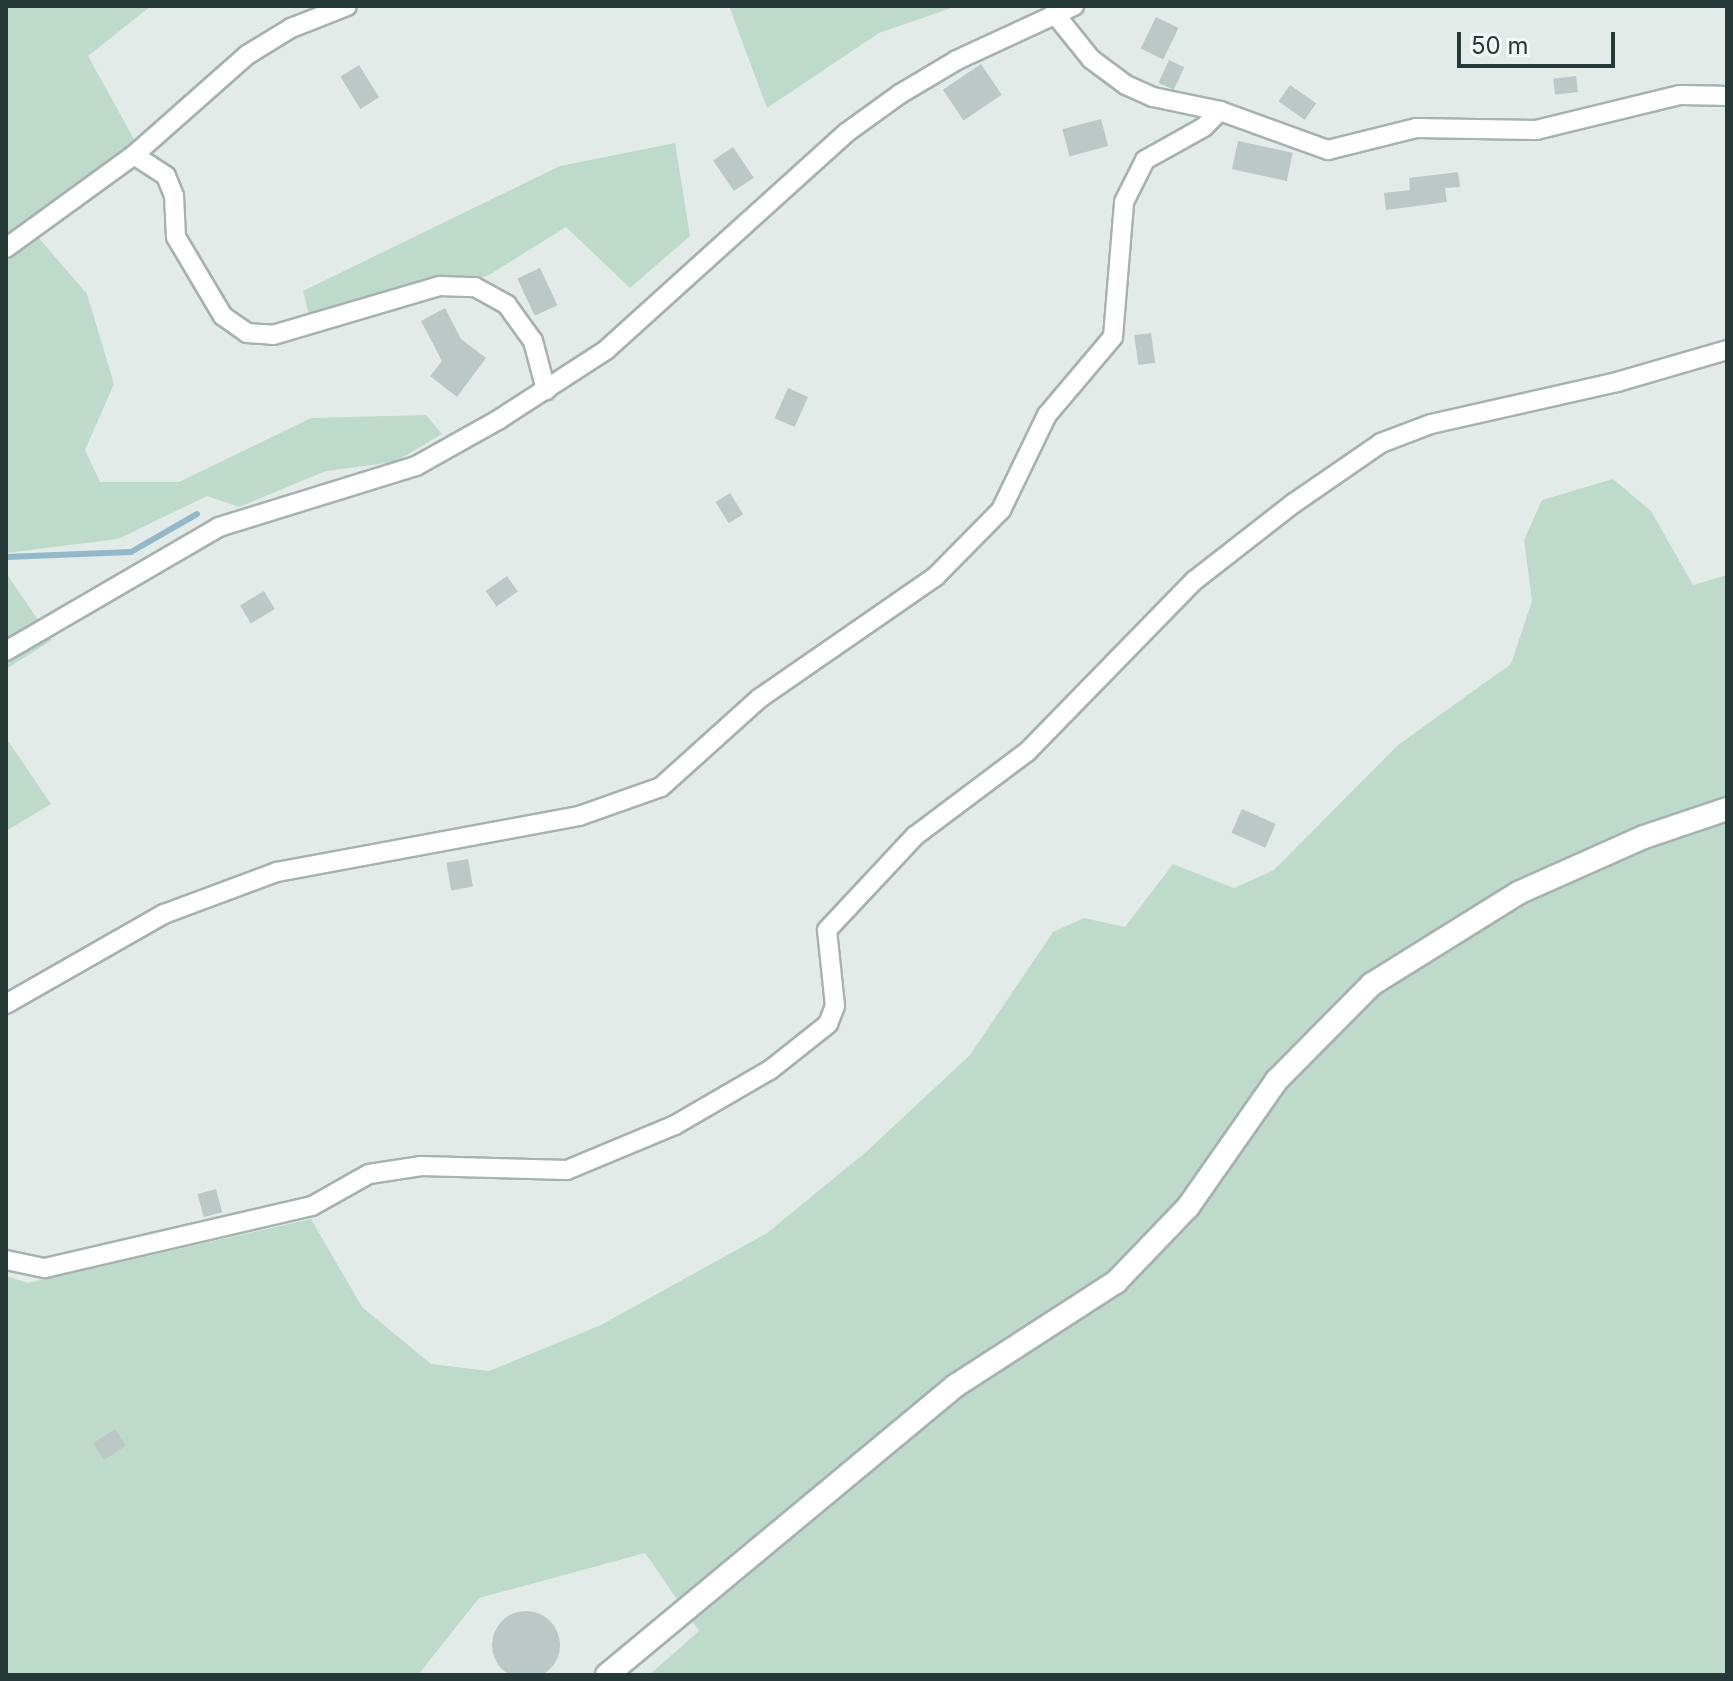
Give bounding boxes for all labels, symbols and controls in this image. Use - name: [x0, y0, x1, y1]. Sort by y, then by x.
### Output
- scale bar: [1461, 16, 1619, 66]
- text: 50 m: [1471, 31, 1529, 60]

